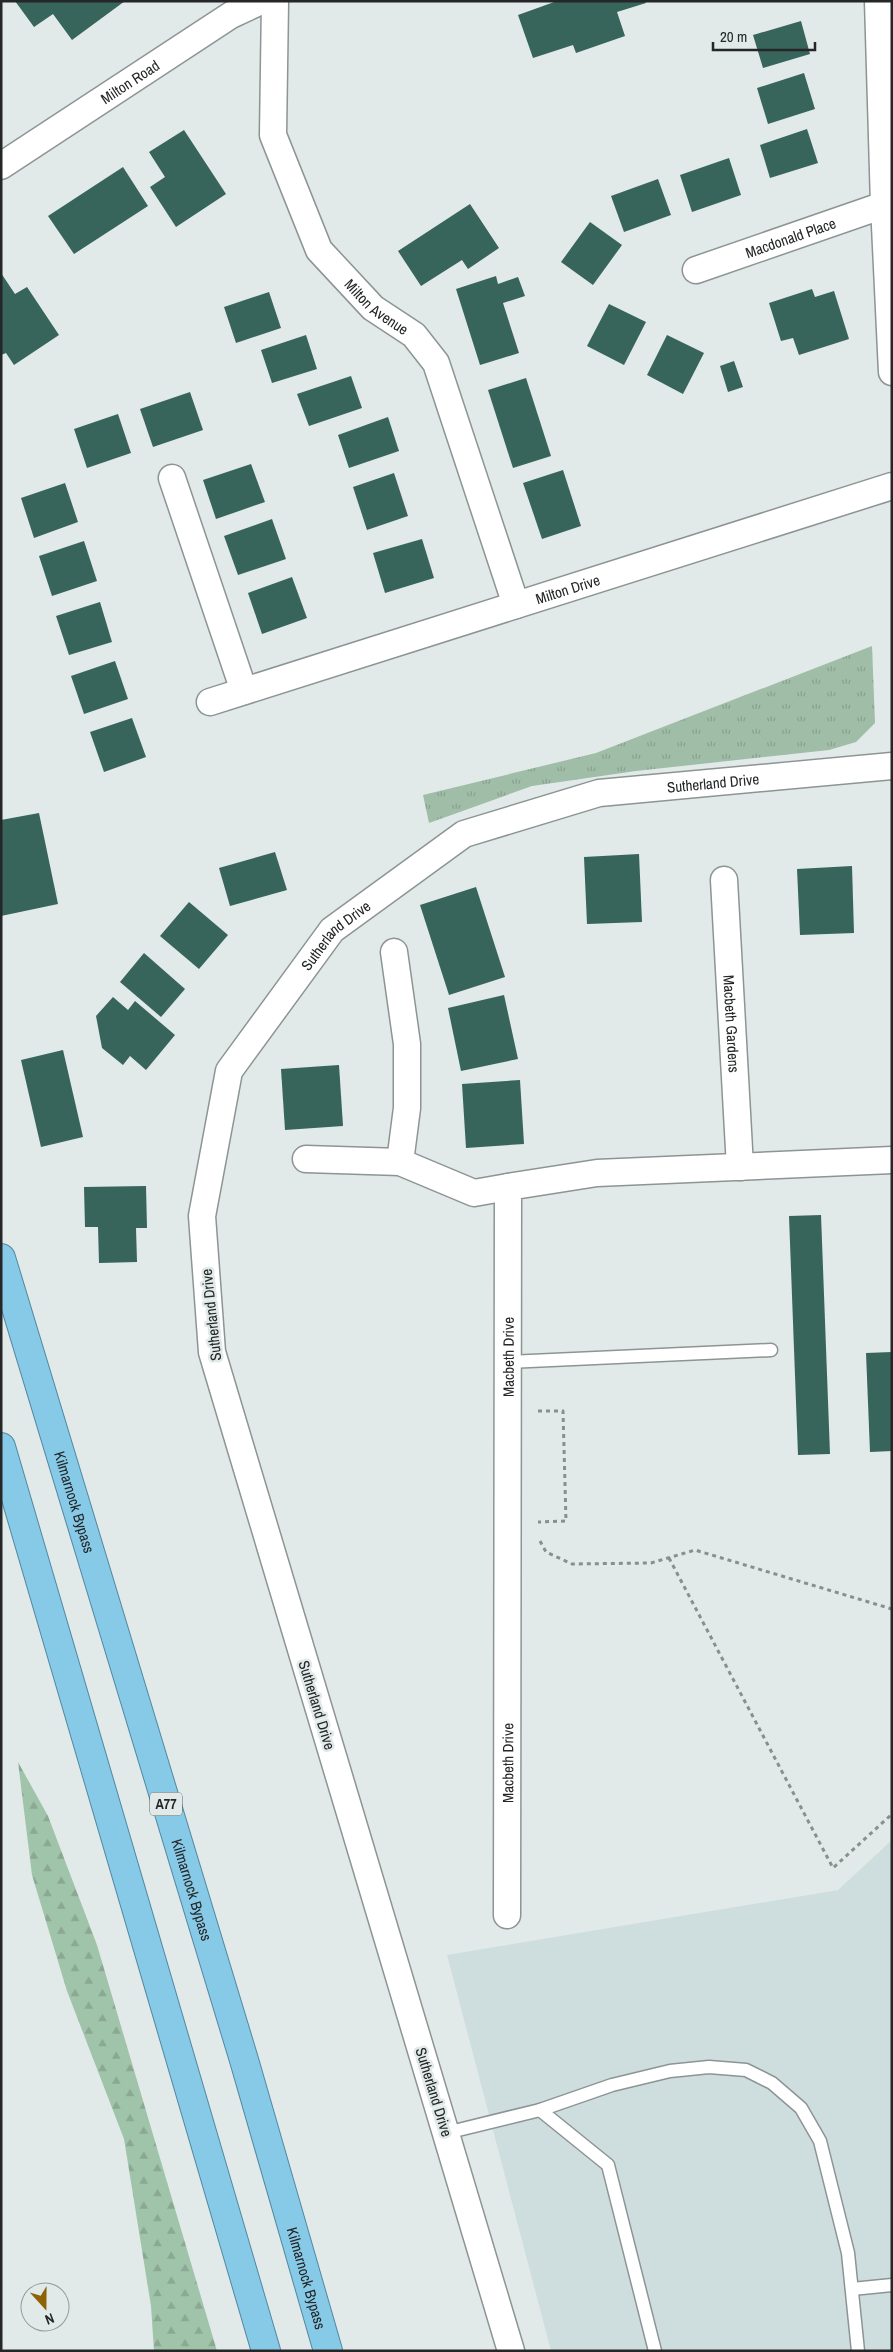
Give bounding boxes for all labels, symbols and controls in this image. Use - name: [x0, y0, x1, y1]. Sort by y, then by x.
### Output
- scale bar: [713, 20, 816, 52]
- text: 20 m: [720, 26, 747, 47]
- street label: Milton Road: [96, 54, 163, 108]
- street label: Macdonald Place: [742, 212, 839, 263]
- street label: Milton Avenue: [340, 274, 413, 339]
- street label: Milton Drive: [533, 569, 602, 609]
- street label: Sutherland Drive: [666, 768, 760, 797]
- street label: Sutherland Drive: [296, 895, 375, 975]
- street label: Macbeth Gardens: [719, 974, 745, 1073]
- street label: Sutherland Drive: [196, 1268, 226, 1362]
- street label: Macbeth Drive: [497, 1317, 518, 1397]
- street label: Kilmarnock Bypass: [50, 1449, 100, 1556]
- street label: Sutherland Drive: [293, 1658, 341, 1752]
- street label: Macbeth Drive: [497, 1723, 518, 1803]
- road number: A77: [150, 1792, 182, 1816]
- street label: Kilmarnock Bypass: [167, 1836, 218, 1943]
- street label: Sutherland Drive: [410, 2045, 458, 2139]
- street label: Kilmarnock Bypass: [282, 2225, 332, 2332]
- north arrow: [20, 2282, 70, 2332]
- text: N: [43, 2309, 57, 2329]

